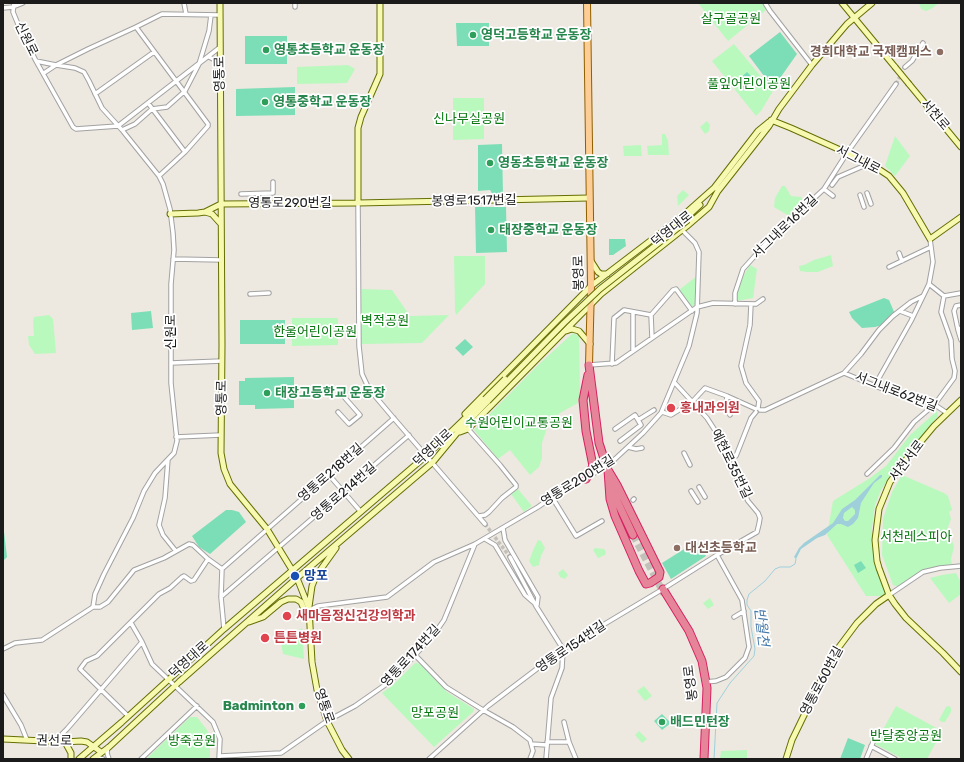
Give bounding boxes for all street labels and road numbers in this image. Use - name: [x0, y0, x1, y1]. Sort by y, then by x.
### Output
- street label: 신원로: [11, 19, 41, 59]
- street label: 영통로: [212, 56, 228, 92]
- street label: 서천로: [917, 96, 953, 134]
- street label: 서그내로: [833, 142, 883, 178]
- street label: 봉영로1517번길: [431, 192, 517, 210]
- street label: 서그내로16번길: [749, 192, 821, 262]
- street label: 영통로290번길: [248, 195, 332, 211]
- street label: 덕영대로: [649, 208, 695, 250]
- street label: 봉영로: [571, 255, 587, 291]
- street label: 신원로: [163, 314, 179, 350]
- street label: 서그내로62번길: [852, 369, 940, 415]
- street label: 영통로: [214, 380, 230, 416]
- street label: 덕영대로: [410, 426, 456, 470]
- street label: 예현로35번길: [707, 427, 755, 501]
- street label: 서천서로: [886, 437, 928, 485]
- street label: 영통로218번길: [295, 440, 367, 506]
- street label: 영통로200번길: [538, 452, 618, 510]
- street label: 영통로214번길: [308, 460, 380, 524]
- street label: 영통로154번길: [533, 618, 609, 676]
- street label: 영통로174번길: [378, 622, 444, 690]
- street label: 덕영대로: [166, 638, 212, 682]
- street label: 영통로60번길: [797, 644, 847, 718]
- street label: 봉영로: [681, 664, 701, 702]
- street label: 영통로: [311, 686, 337, 726]
- street label: 권선로: [36, 733, 72, 749]

